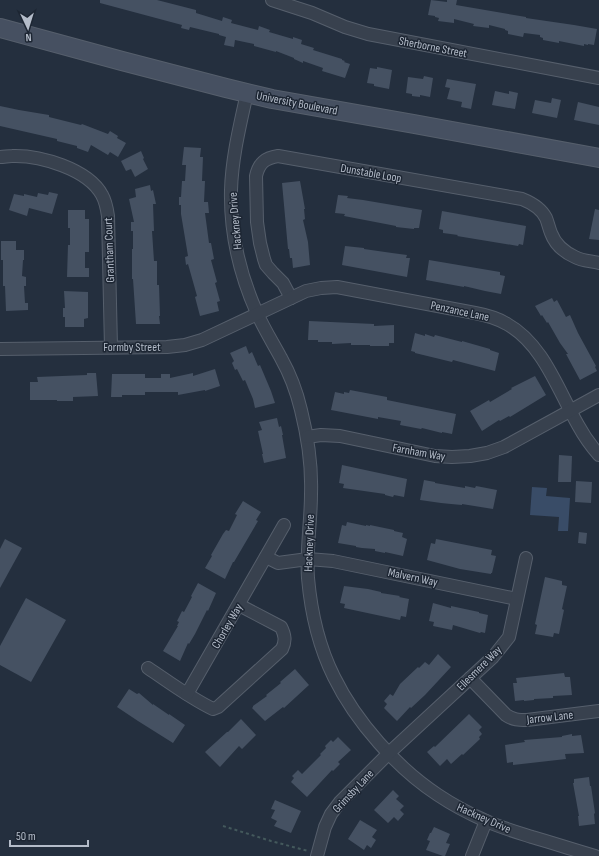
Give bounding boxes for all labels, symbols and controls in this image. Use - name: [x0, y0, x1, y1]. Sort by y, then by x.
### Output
- north arrow: [8, 8, 48, 48]
- text: N: [25, 31, 32, 44]
- street label: Sherborne Street: [398, 34, 469, 62]
- street label: University Boulevard: [255, 88, 339, 119]
- street label: Dunstable Loop: [339, 161, 403, 186]
- street label: Hackney Drive: [226, 192, 245, 250]
- street label: Grantham Court: [101, 217, 118, 283]
- street label: Penzance Lane: [429, 298, 491, 325]
- street label: Formby Street: [103, 340, 161, 355]
- street label: Farnham Way: [391, 440, 447, 465]
- street label: Hackney Drive: [301, 514, 318, 572]
- street label: Malvern Way: [387, 565, 440, 590]
- street label: Chorley Way: [209, 601, 246, 651]
- street label: Ellesmere Way: [454, 642, 505, 694]
- street label: Jarrow Lane: [525, 708, 574, 727]
- street label: Grimsby Lane: [329, 766, 377, 816]
- street label: Hackney Drive: [454, 800, 513, 837]
- scale bar: [10, 822, 88, 848]
- text: 50 m: [16, 829, 36, 844]

